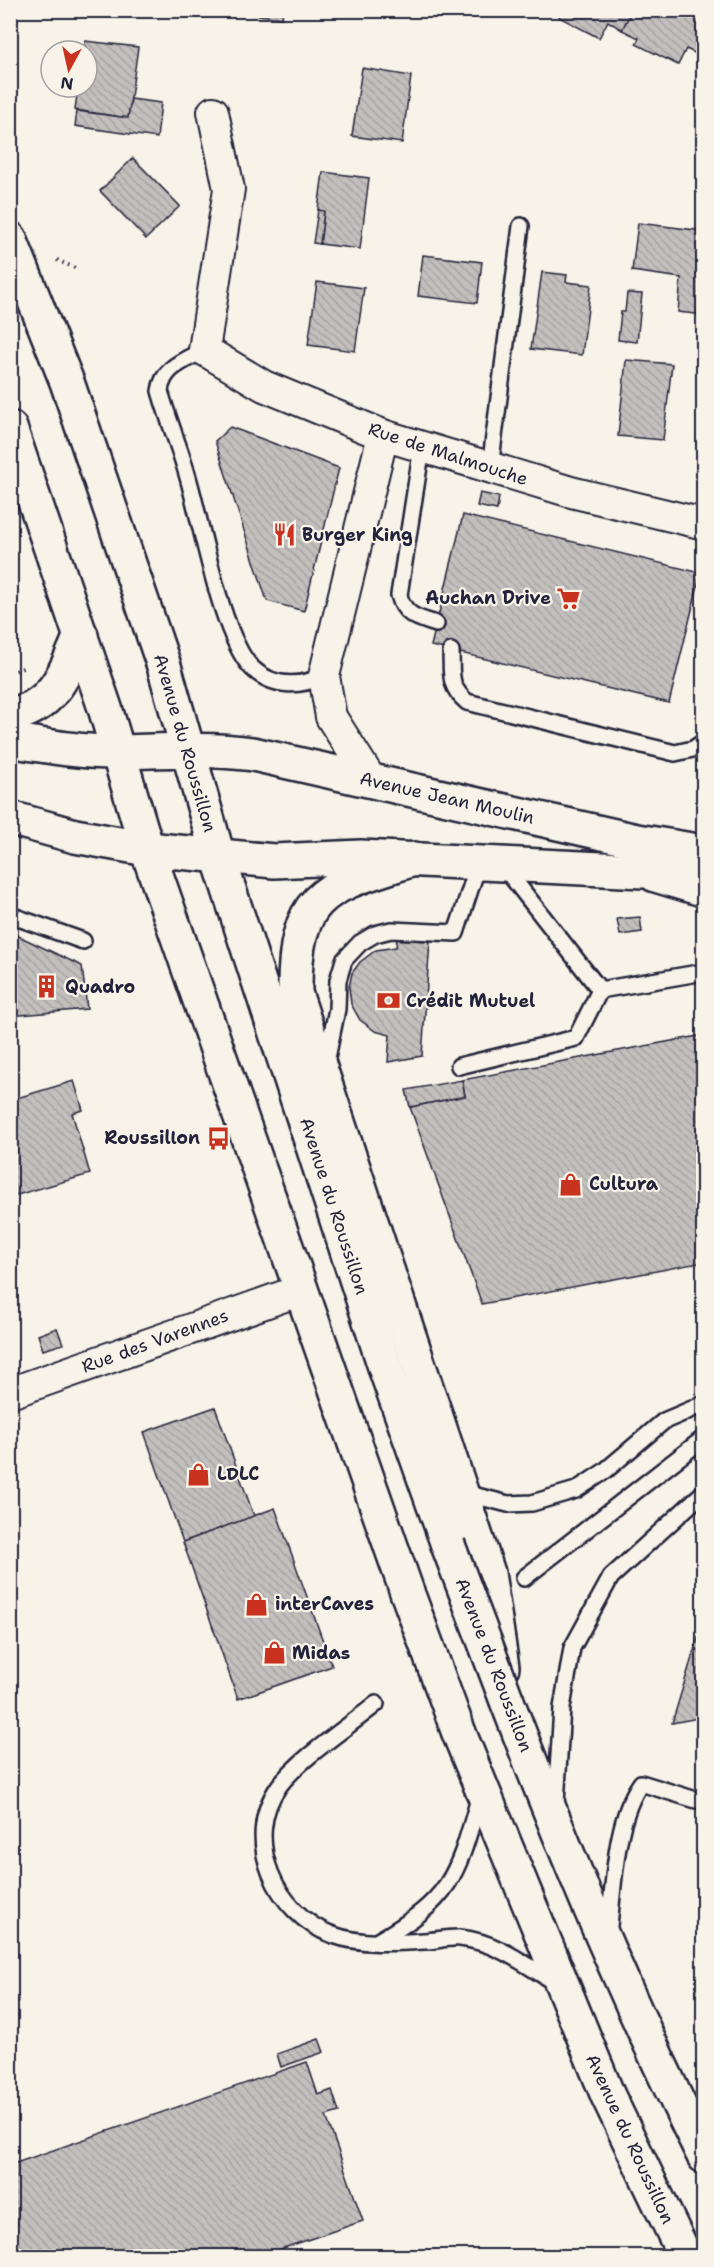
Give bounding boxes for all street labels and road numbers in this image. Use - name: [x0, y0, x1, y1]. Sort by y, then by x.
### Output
- street label: Rue de Malmouche: [365, 417, 531, 491]
- street label: Avenue du Roussillon: [148, 651, 222, 835]
- street label: Avenue Jean Moulin: [357, 766, 537, 830]
- street label: Avenue du Roussillon: [294, 1114, 374, 1298]
- street label: Rue des Varennes: [78, 1303, 232, 1379]
- street label: Avenue du Roussillon: [450, 1575, 538, 1755]
- street label: Avenue du Roussillon: [580, 2050, 680, 2228]

